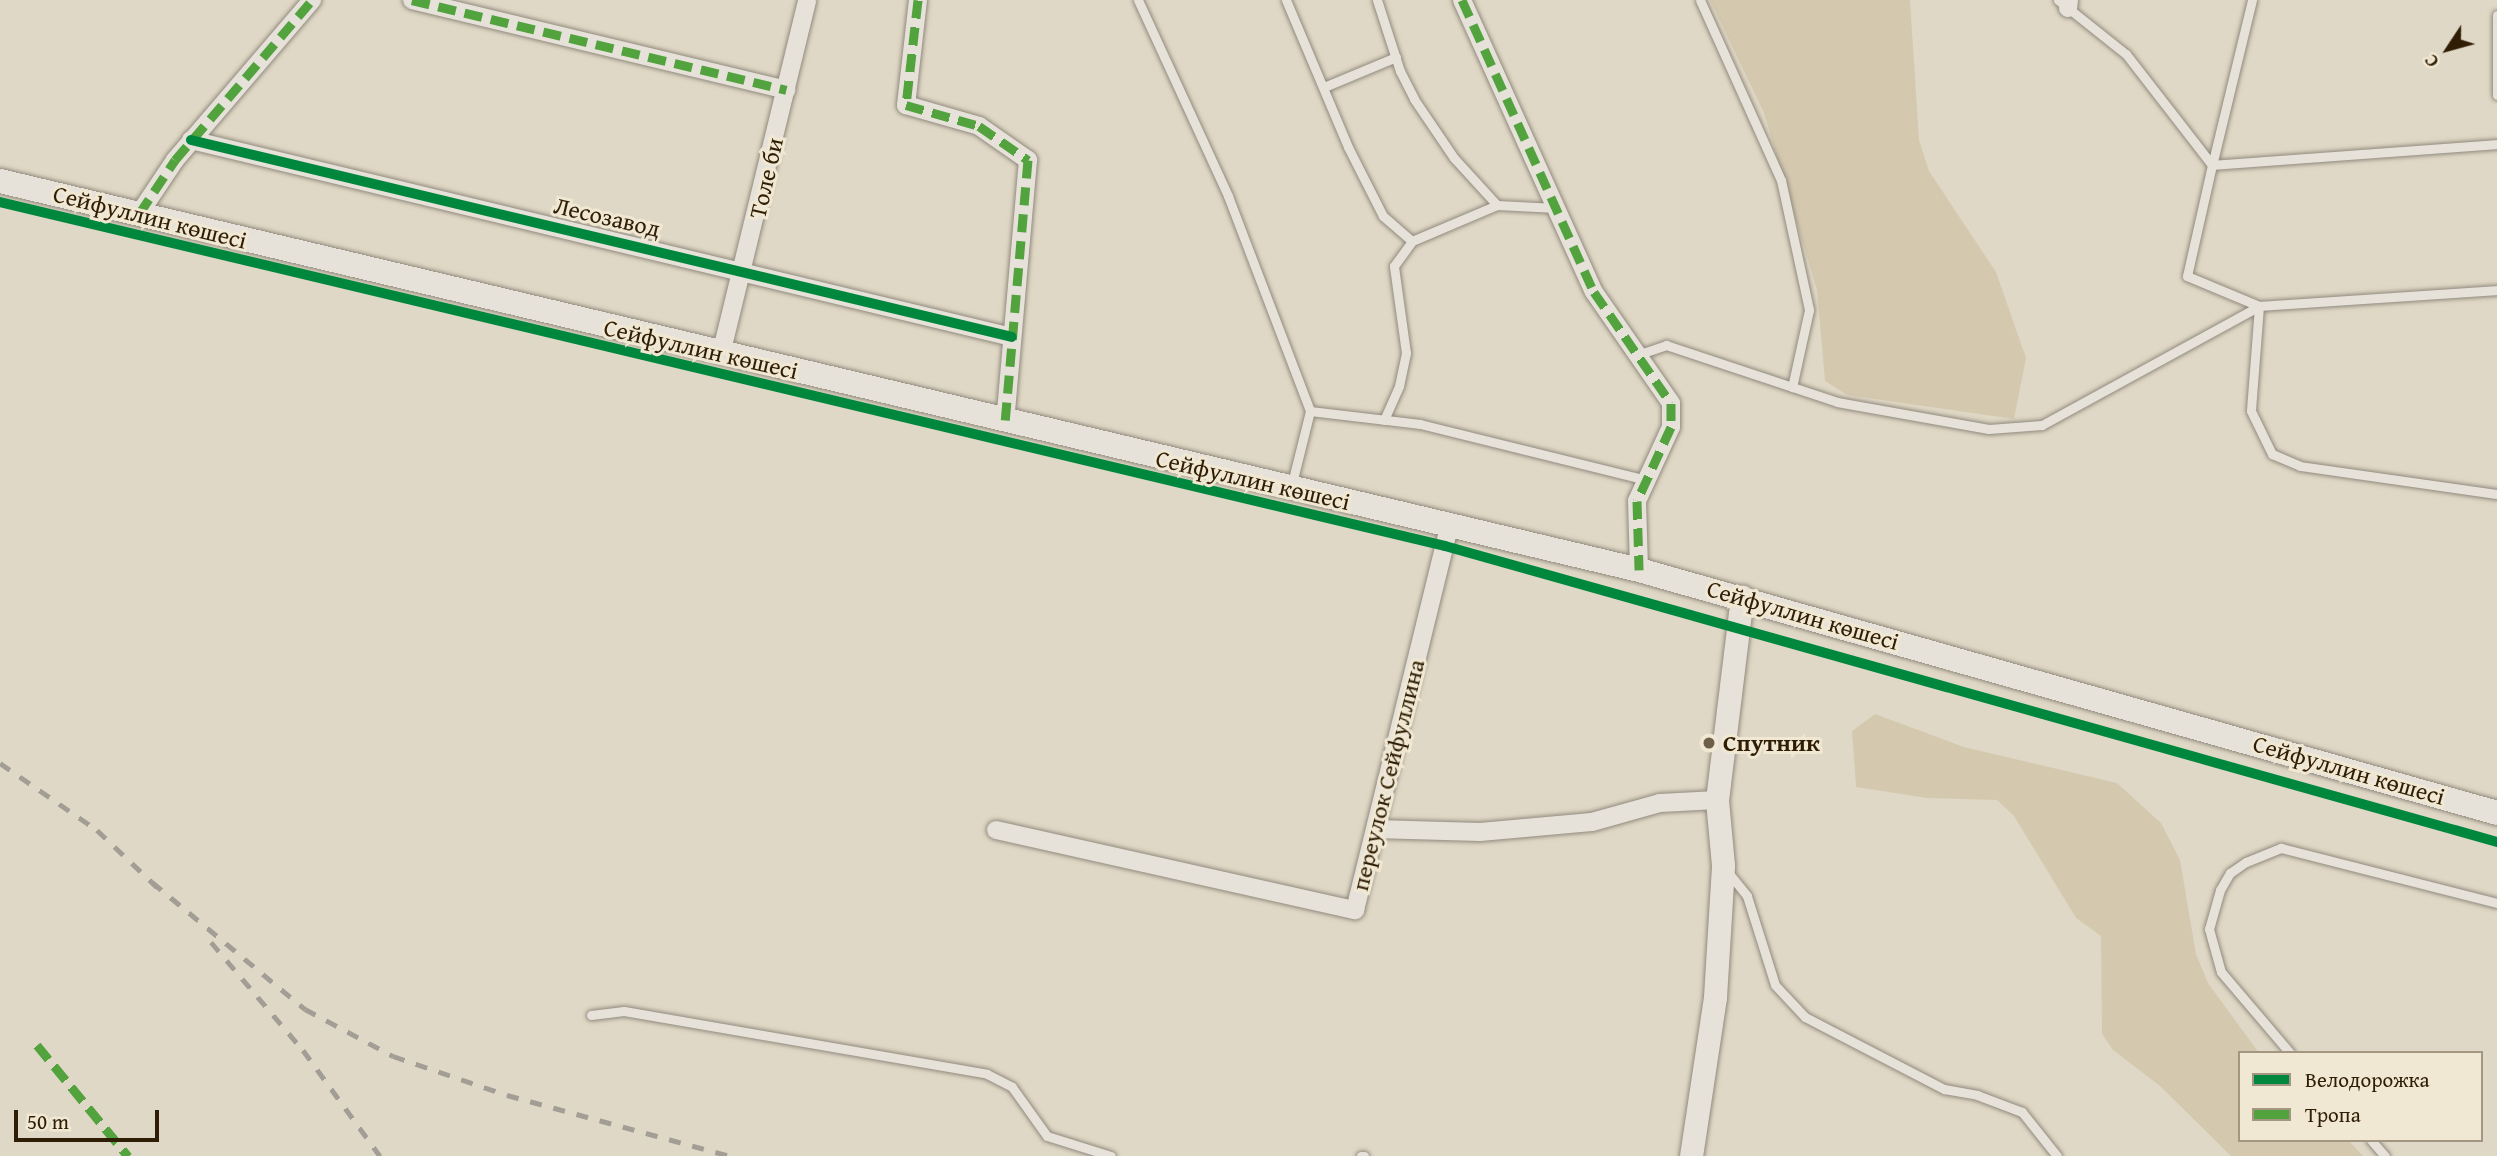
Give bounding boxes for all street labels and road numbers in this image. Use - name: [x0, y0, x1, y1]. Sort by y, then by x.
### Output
- street label: Толе би: [743, 135, 789, 221]
- street label: Сейфуллин көшесі: [50, 179, 250, 255]
- street label: Лесозавод: [551, 191, 663, 243]
- street label: Сейфуллин көшесі: [601, 313, 801, 385]
- street label: Сейфуллин көшесі: [1153, 444, 1353, 516]
- street label: Сейфуллин көшесі: [1704, 574, 1902, 656]
- street label: переулок Сейфуллина: [1345, 656, 1431, 894]
- street label: Сейфуллин көшесі: [2250, 729, 2448, 811]

